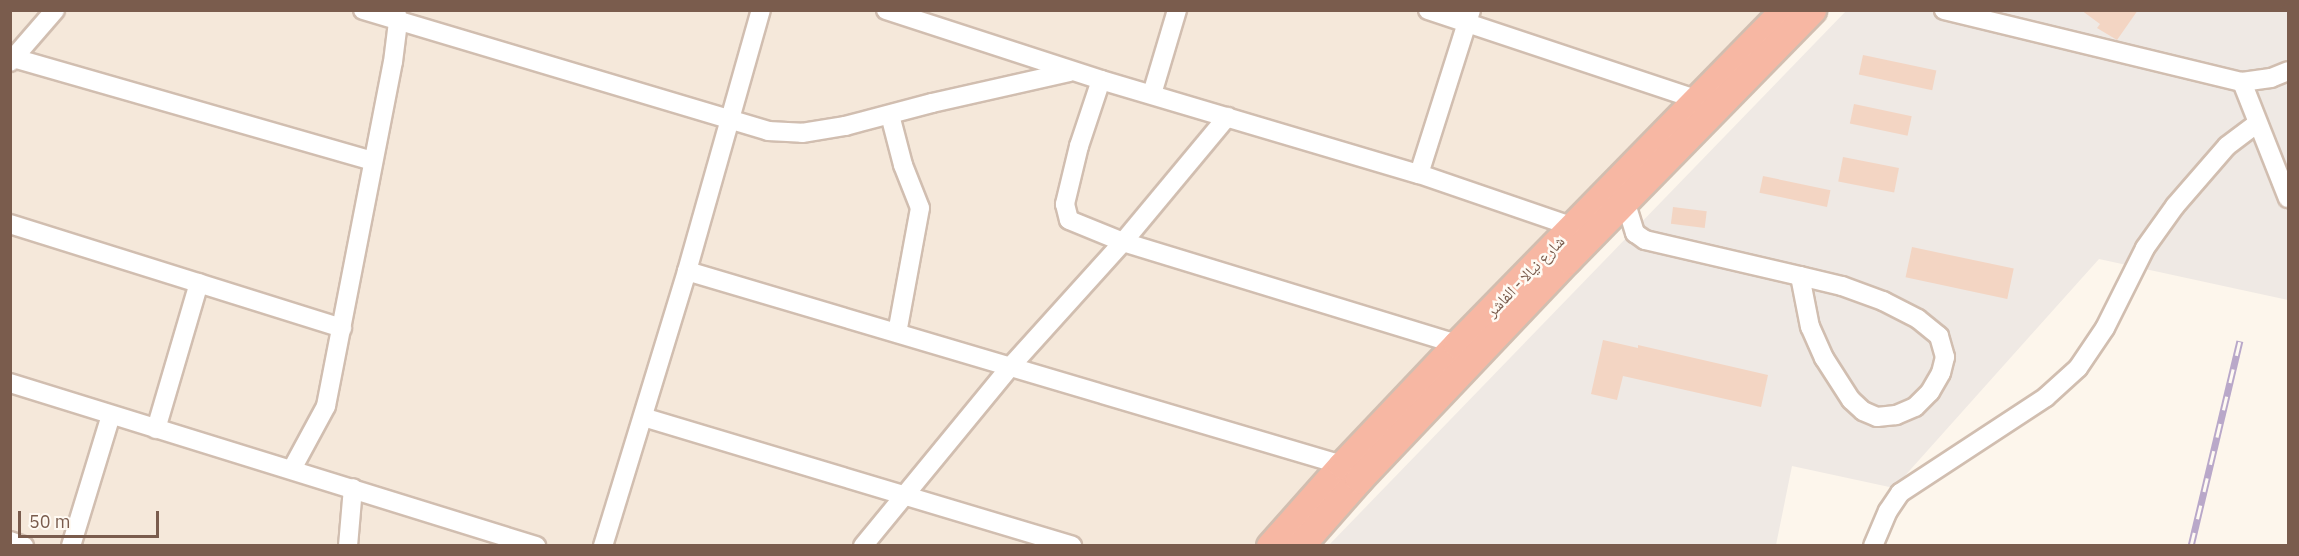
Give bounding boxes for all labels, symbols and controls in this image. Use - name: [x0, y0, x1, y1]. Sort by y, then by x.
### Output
- street label: شارع نيالا - الفاشر: [1482, 232, 1568, 320]
- scale bar: [21, 499, 162, 537]
- text: 50 m: [29, 510, 71, 533]

